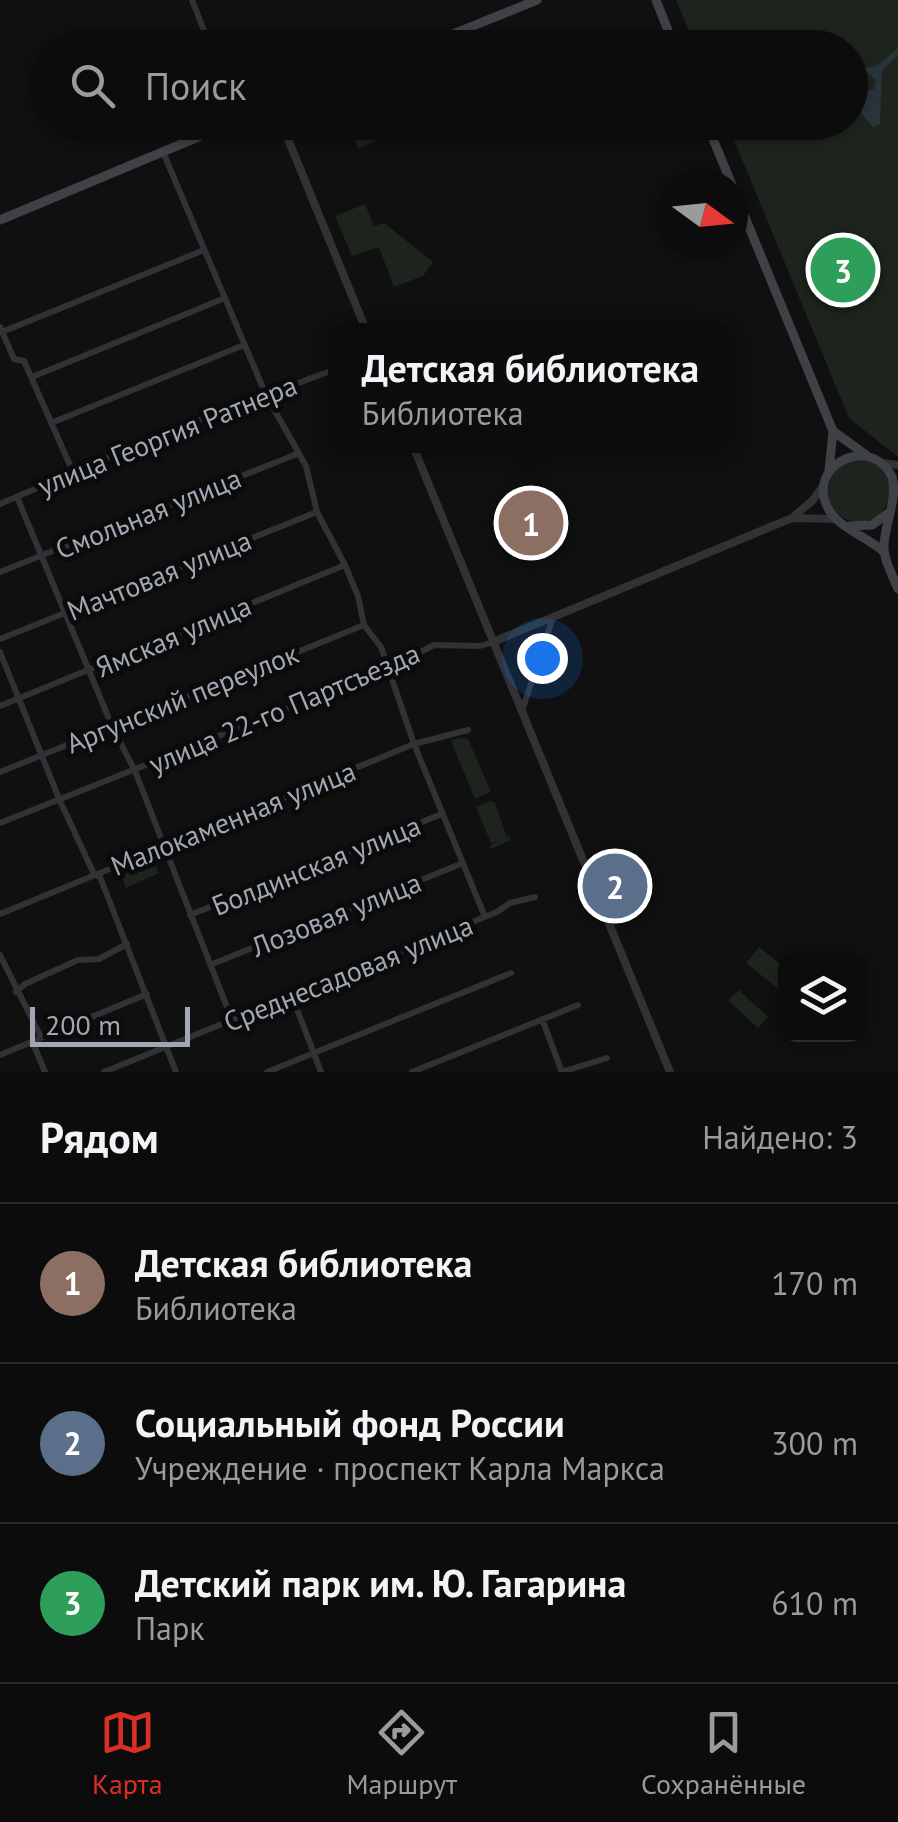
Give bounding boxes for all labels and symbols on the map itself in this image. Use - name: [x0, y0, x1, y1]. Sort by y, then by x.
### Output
- north arrow: [658, 170, 748, 260]
- pin: 3: [810, 232, 876, 308]
- street label: улица Георгия Ратнера: [32, 366, 302, 504]
- street label: Смольная улица: [50, 459, 246, 567]
- pin: 1: [498, 486, 564, 560]
- street label: Мачтовая улица: [62, 521, 256, 629]
- street label: Ямская улица: [89, 587, 257, 685]
- your location: [517, 633, 568, 684]
- street label: Аргунский переулок: [60, 634, 304, 761]
- street label: улица 22-го Партсъезда: [143, 634, 425, 782]
- street label: Малокаменная улица: [105, 752, 361, 884]
- street label: Болдинская улица: [206, 806, 426, 924]
- pin: 2: [582, 848, 648, 924]
- street label: Лозовая улица: [245, 863, 426, 965]
- street label: Среднесадовая улица: [218, 906, 478, 1040]
- scale bar: [30, 1002, 190, 1046]

